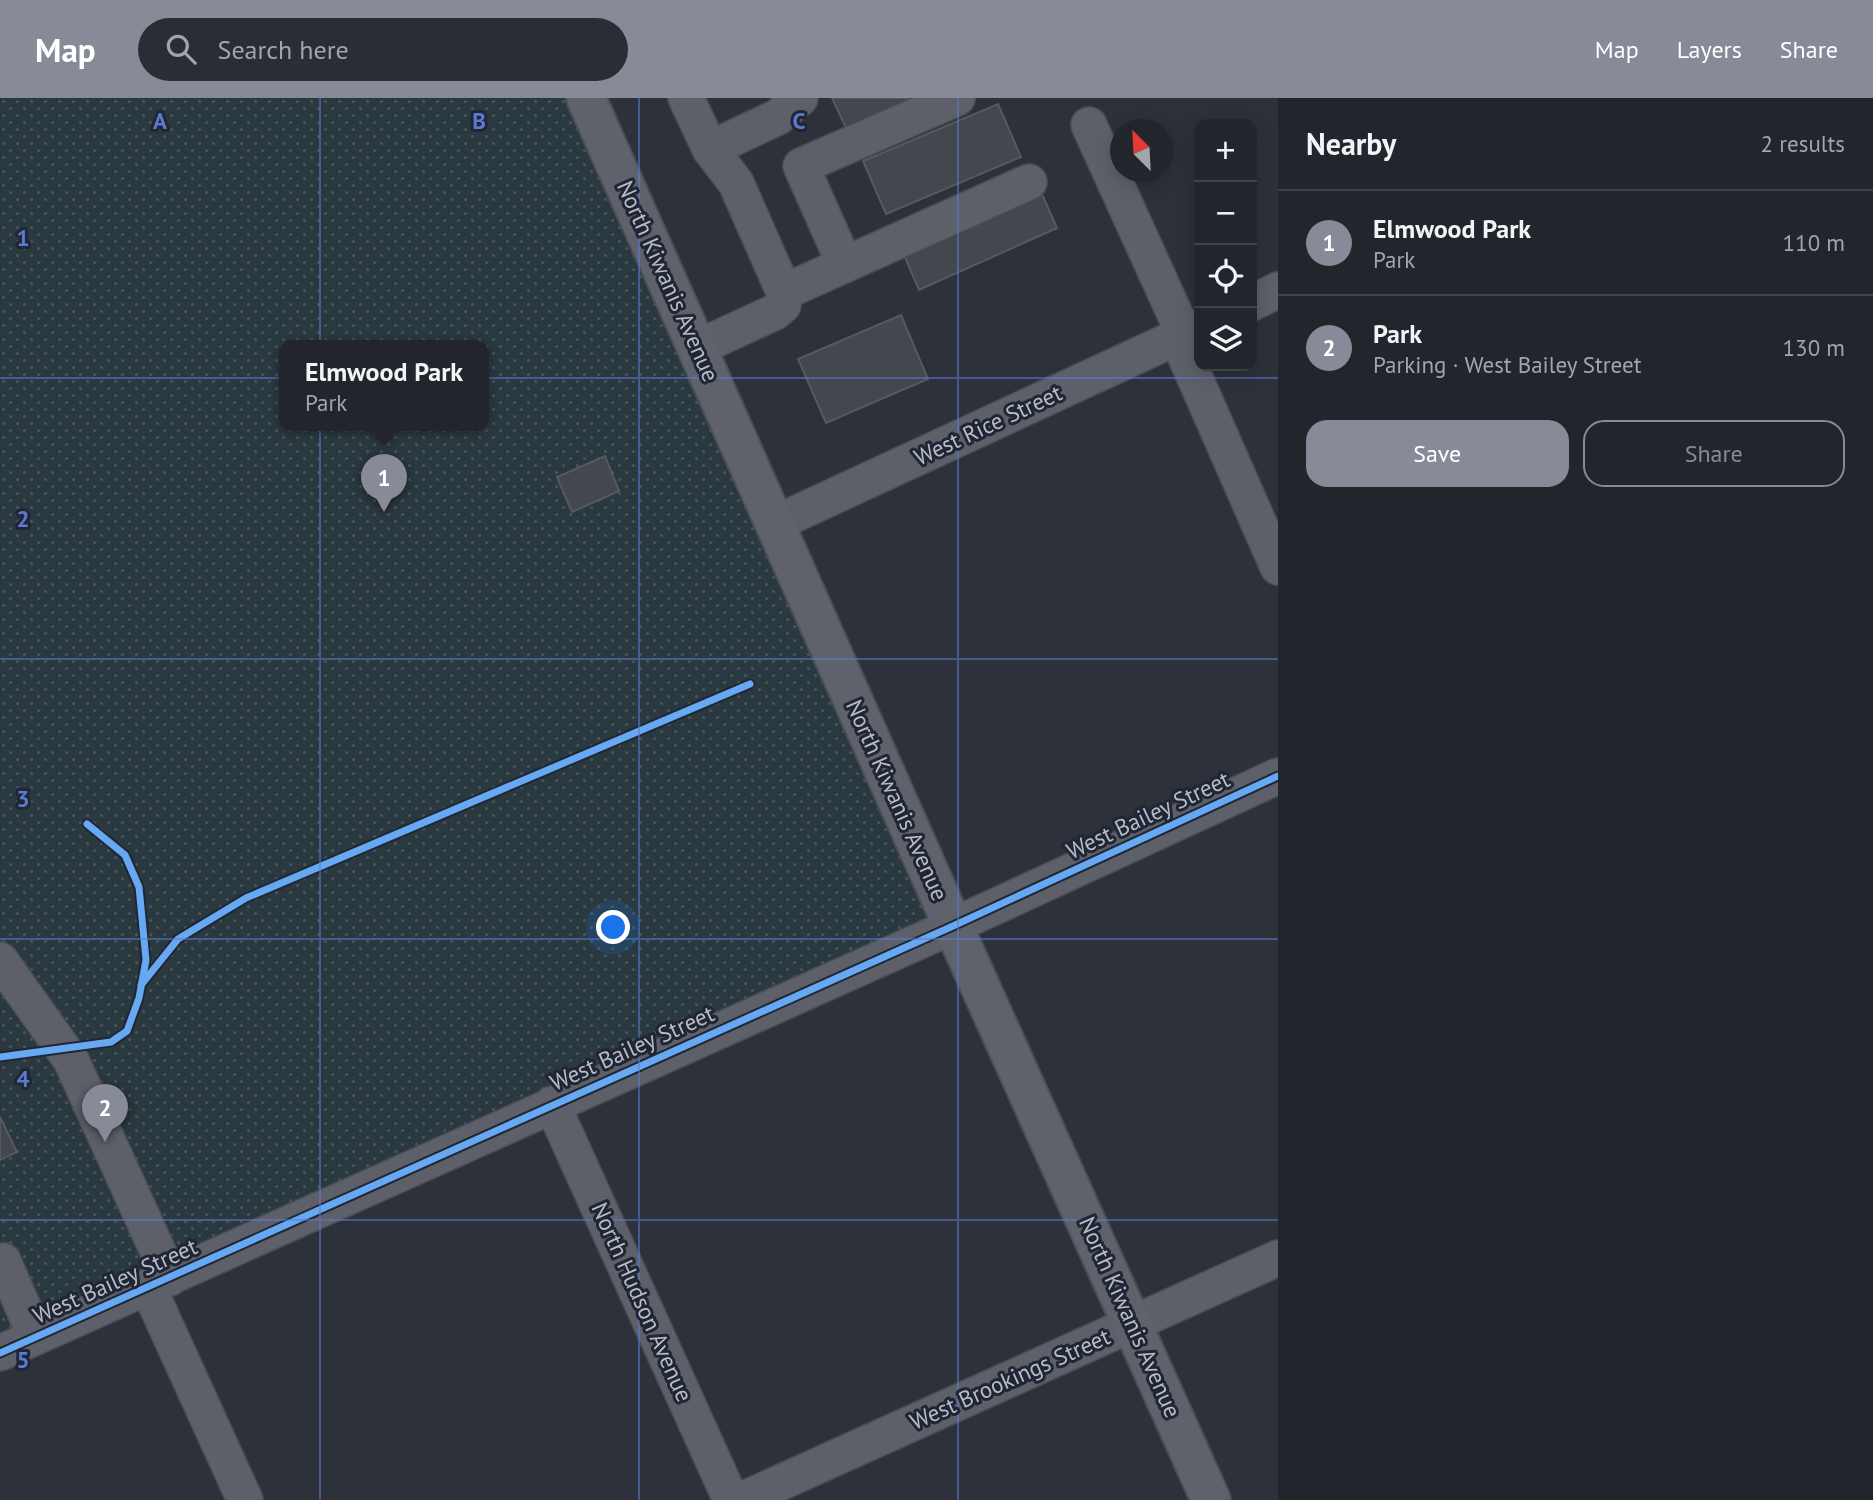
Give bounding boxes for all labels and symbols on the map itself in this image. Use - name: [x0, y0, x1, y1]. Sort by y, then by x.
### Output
- text: A: [153, 106, 167, 135]
- text: B: [472, 106, 486, 135]
- text: C: [793, 106, 806, 135]
- north arrow: [1110, 119, 1173, 182]
- street label: North Kiwanis Avenue: [611, 176, 726, 386]
- text: 1: [16, 223, 30, 252]
- street label: West Rice Street: [909, 378, 1066, 471]
- pin: 1: [361, 454, 407, 512]
- text: 2: [16, 504, 30, 533]
- street label: North Kiwanis Avenue: [840, 695, 955, 905]
- street label: West Bailey Street: [1061, 764, 1234, 865]
- text: 3: [16, 784, 30, 813]
- your location: [596, 910, 630, 944]
- street label: West Bailey Street: [545, 998, 719, 1097]
- text: 4: [16, 1064, 30, 1093]
- pin: 2: [82, 1084, 128, 1142]
- street label: North Hudson Avenue: [586, 1198, 699, 1406]
- street label: North Kiwanis Avenue: [1073, 1212, 1188, 1422]
- street label: West Bailey Street: [28, 1231, 202, 1330]
- street label: West Brookings Street: [905, 1321, 1115, 1436]
- text: 5: [16, 1345, 30, 1374]

